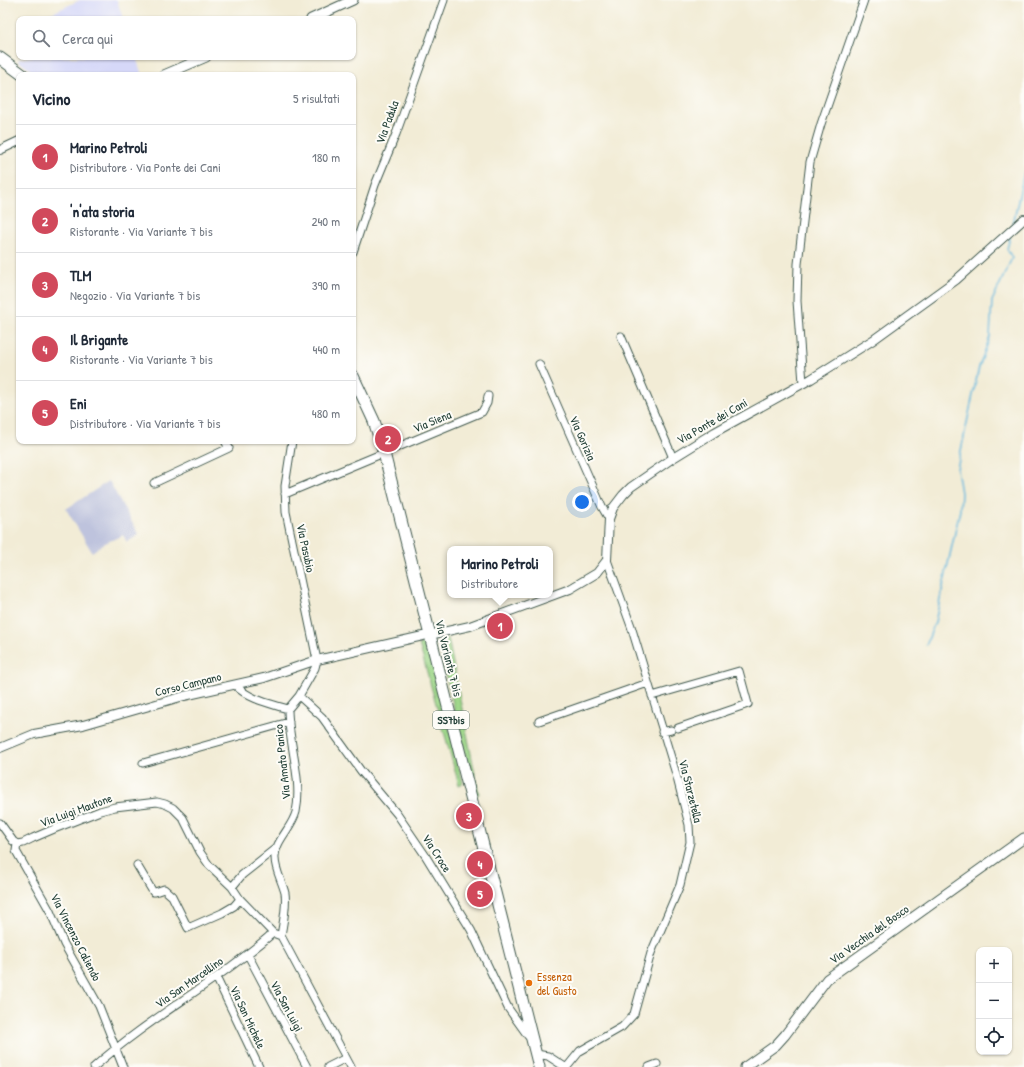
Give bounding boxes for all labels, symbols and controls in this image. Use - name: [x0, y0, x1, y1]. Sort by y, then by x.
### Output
- search box: [16, 16, 356, 60]
- icon: search: [30, 27, 52, 49]
- text: Cerca qui: [62, 28, 113, 49]
- text: Vicino: [32, 87, 70, 110]
- text: 5 risultati: [293, 89, 340, 107]
- street label: Via Padula: [371, 98, 403, 146]
- text: Marino Petroli: [70, 137, 148, 158]
- text: 1: [43, 148, 47, 166]
- text: 180 m: [312, 148, 340, 166]
- text: Distributore · Via Ponte dei Cani: [70, 158, 221, 176]
- text: 'n'ata storia: [70, 201, 134, 222]
- text: 2: [42, 212, 48, 230]
- text: 240 m: [311, 212, 340, 230]
- text: Ristorante · Via Variante 7 bis: [70, 222, 213, 240]
- text: TLM: [70, 265, 92, 286]
- text: 3: [42, 276, 48, 294]
- text: 390 m: [312, 276, 340, 294]
- text: Negozio · Via Variante 7 bis: [70, 286, 200, 304]
- text: Il Brigante: [70, 329, 128, 350]
- text: 4: [43, 340, 47, 358]
- text: 440 m: [313, 340, 340, 358]
- text: Ristorante · Via Variante 7 bis: [70, 350, 213, 368]
- text: Eni: [70, 393, 87, 414]
- street label: Via Ponte dei Cani: [674, 394, 750, 448]
- text: 5: [42, 404, 48, 422]
- text: 480 m: [312, 404, 340, 422]
- street label: Via Siena: [410, 406, 454, 436]
- street label: Via Gorizia: [566, 413, 601, 463]
- text: Distributore · Via Variante 7 bis: [70, 414, 220, 432]
- pin: 2: [375, 424, 401, 454]
- your location: [572, 492, 592, 512]
- street label: Via Pasubio: [293, 522, 319, 574]
- popup: [447, 546, 553, 598]
- text: Marino Petroli: [461, 553, 539, 574]
- text: Distributore: [461, 574, 518, 592]
- pin: 1: [487, 611, 513, 641]
- street label: Via Variante 7 bis: [431, 618, 467, 698]
- street label: Corso Campano: [153, 668, 223, 700]
- road number: SS7bis: [433, 711, 469, 729]
- street label: Via Amato Panico: [270, 723, 294, 800]
- street label: Via Starzetella: [675, 758, 707, 825]
- street label: Via Luigi Mautone: [38, 789, 115, 831]
- pin: 3: [456, 801, 482, 831]
- street label: Via Croce: [418, 831, 456, 876]
- pin: 4: [467, 849, 493, 879]
- pin: 5: [467, 879, 493, 909]
- street label: Via Vincenzo Caliendo: [47, 890, 105, 984]
- street label: Via Vecchia del Bosco: [826, 900, 912, 968]
- map controls: [976, 947, 1012, 1055]
- button: +: [976, 947, 1012, 983]
- street label: Via San Marcellino: [152, 952, 226, 1012]
- place label: Essenza del Gusto: [537, 968, 577, 999]
- street label: Via San Luigi: [267, 978, 307, 1034]
- marker: Essenza del Gusto: [524, 978, 534, 988]
- street label: Via San Michele: [226, 983, 270, 1051]
- button: −: [976, 983, 1012, 1019]
- button: locate: [976, 1019, 1012, 1055]

